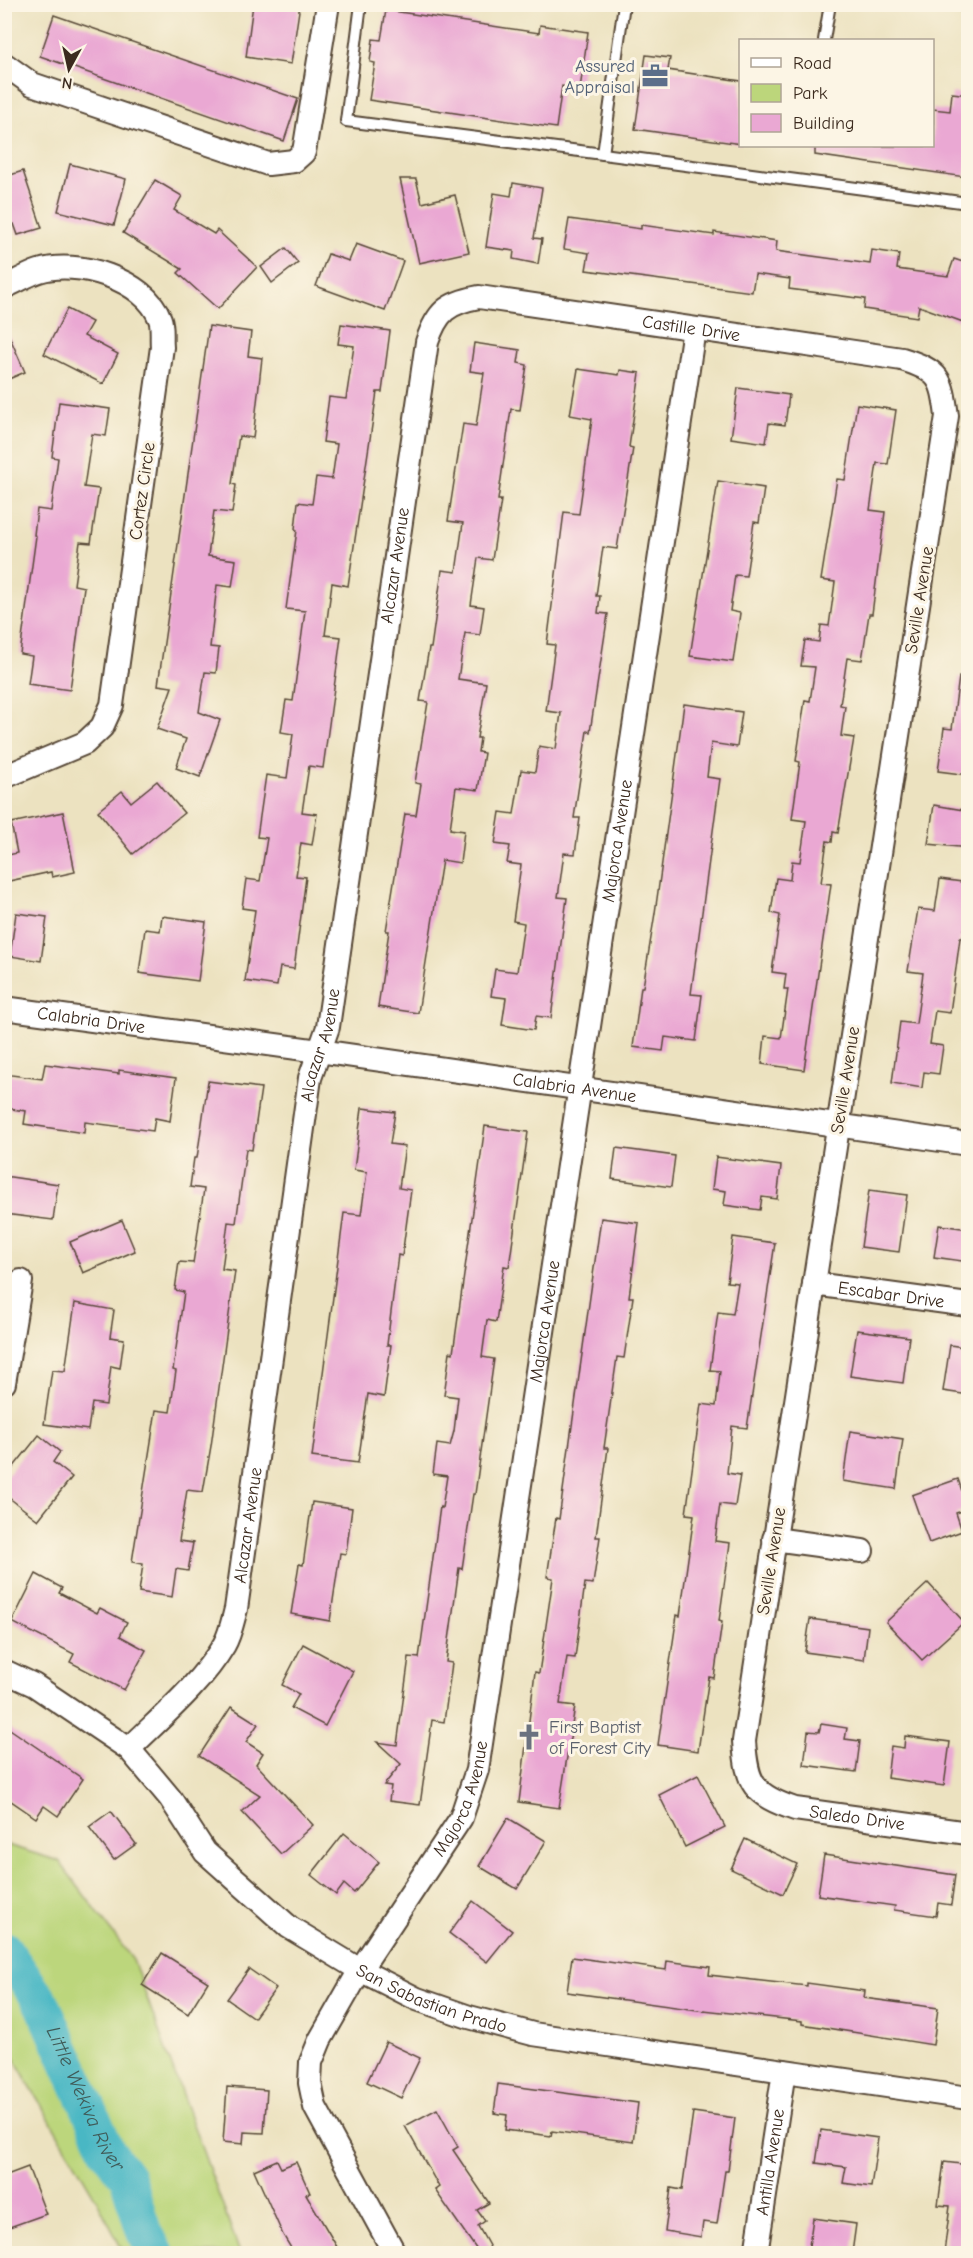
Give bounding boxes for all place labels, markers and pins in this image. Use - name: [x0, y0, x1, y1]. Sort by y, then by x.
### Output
- place label: Assured Appraisal: [565, 56, 635, 98]
- office icon: Assured Appraisal: [640, 61, 670, 91]
- place label: First Baptist of Forest City: [549, 1717, 652, 1759]
- church icon: First Baptist of Forest City: [514, 1722, 544, 1752]

